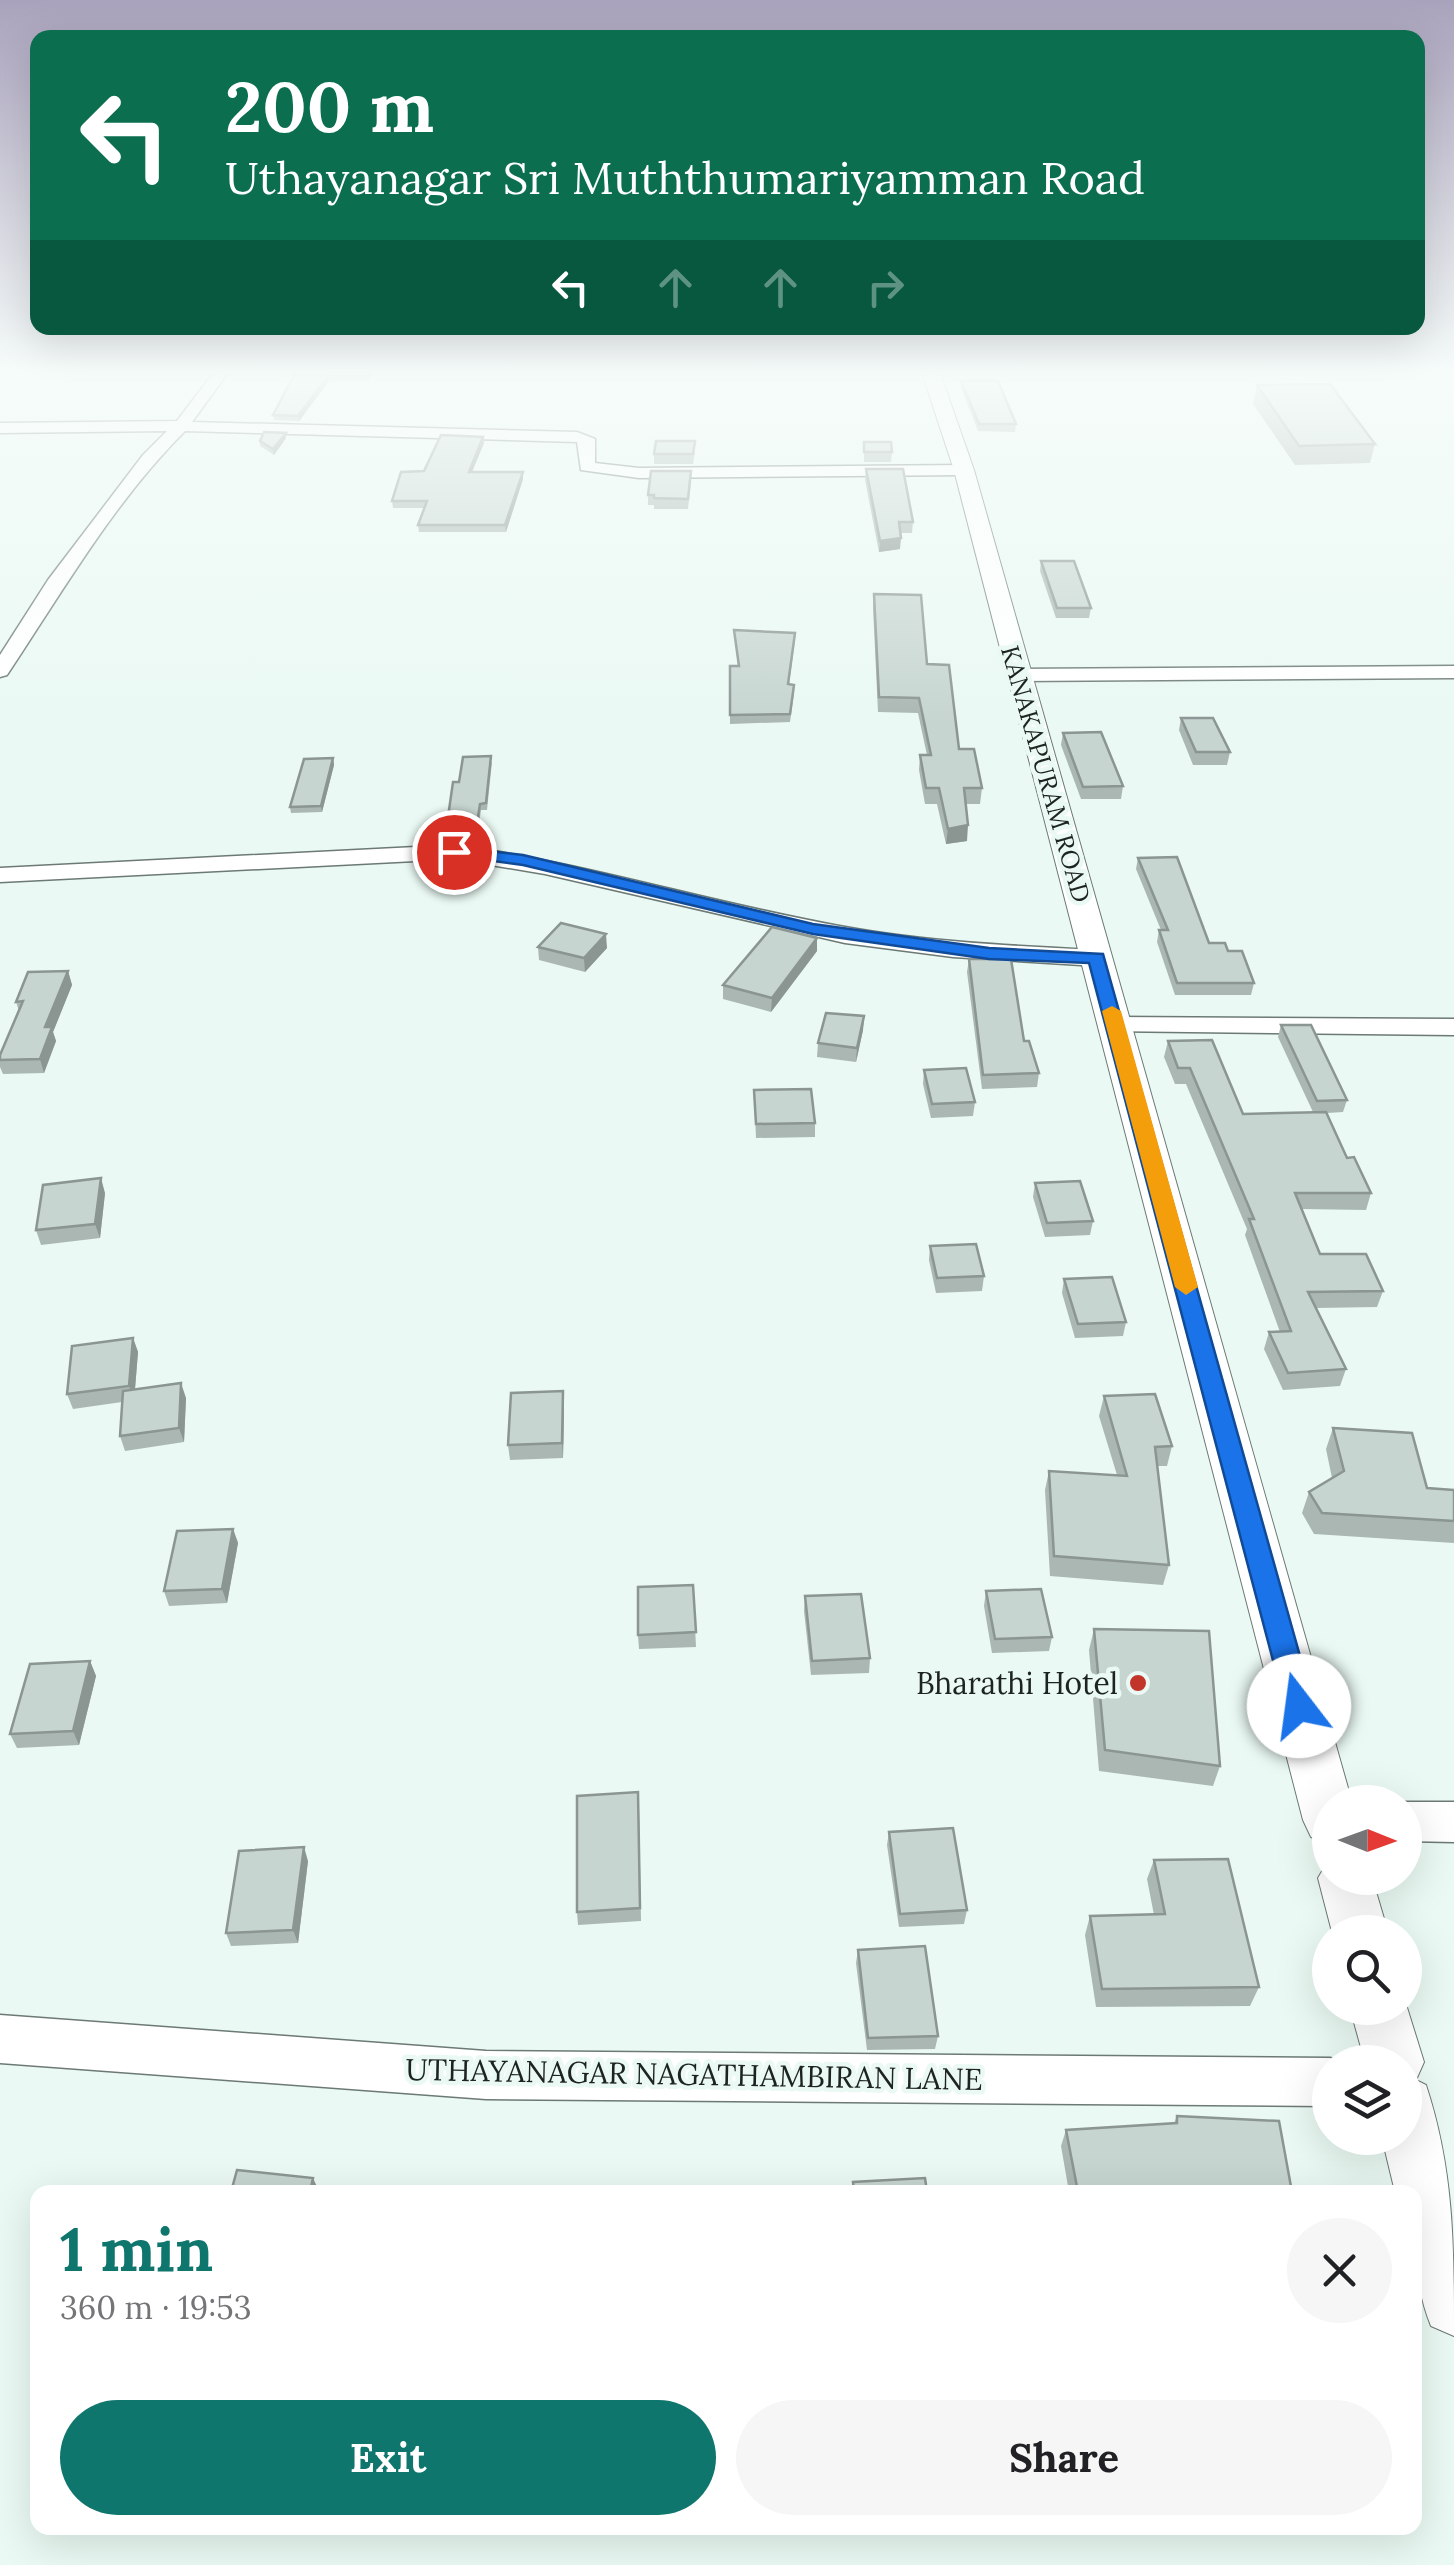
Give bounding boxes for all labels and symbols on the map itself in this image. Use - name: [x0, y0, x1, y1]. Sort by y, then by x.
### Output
- street label: KANAKAPURAM ROAD: [994, 642, 1098, 906]
- pin: [412, 810, 497, 895]
- position arrow: [1247, 1654, 1351, 1758]
- place label: Bharathi Hotel: [916, 1664, 1118, 1702]
- marker: Bharathi Hotel: [1127, 1672, 1149, 1694]
- north arrow: [1312, 1785, 1422, 1895]
- street label: UTHAYANAGAR NAGATHAMBIRAN LANE: [405, 2050, 983, 2098]

